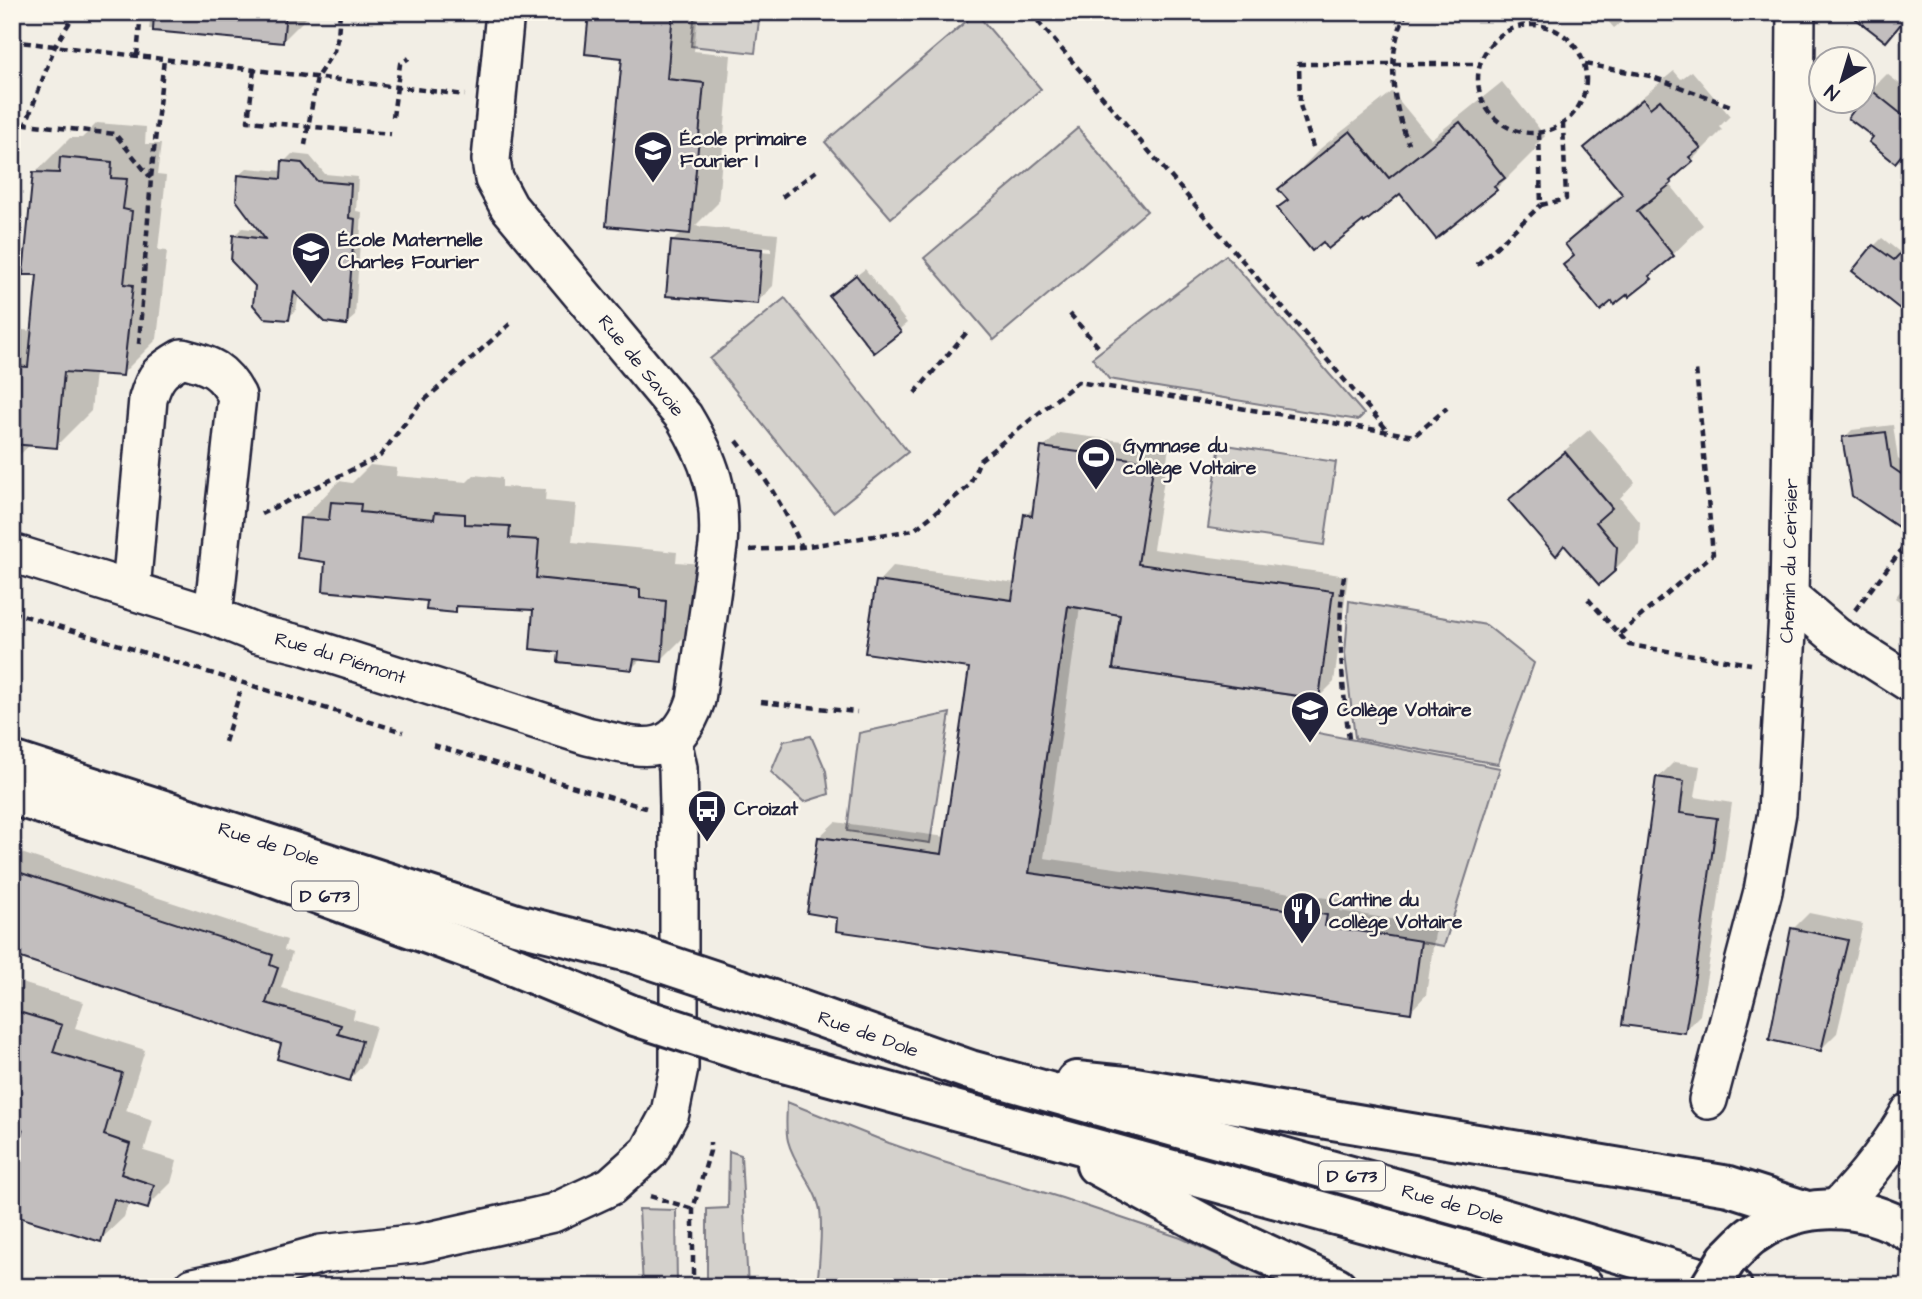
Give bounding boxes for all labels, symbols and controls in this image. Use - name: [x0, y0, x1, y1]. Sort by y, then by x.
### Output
- north arrow: [1806, 46, 1876, 116]
- text: N: [1819, 78, 1845, 107]
- place label: École primaire Fourier I: [680, 126, 808, 175]
- school or university icon: École primaire Fourier I: [632, 129, 674, 184]
- place label: École Maternelle Charles Fourier: [338, 227, 483, 276]
- school or university icon: École Maternelle Charles Fourier: [290, 230, 332, 285]
- street label: Rue de Savoie: [591, 309, 691, 423]
- place label: Gymnase du collège Voltaire: [1123, 433, 1257, 483]
- sports icon: Gymnase du collège Voltaire: [1075, 436, 1117, 491]
- street label: Chemin du Cerisier: [1773, 477, 1805, 644]
- street label: Rue du Piémont: [272, 625, 410, 691]
- school or university icon: Collège Voltaire: [1289, 689, 1331, 744]
- place label: Collège Voltaire: [1337, 697, 1472, 725]
- bus stop icon: Croizat: [686, 788, 728, 843]
- place label: Croizat: [734, 796, 799, 823]
- street label: Rue de Dole: [215, 815, 323, 873]
- road number: D 673: [292, 882, 358, 911]
- place label: Cantine du collège Voltaire: [1329, 887, 1463, 937]
- restaurant icon: Cantine du collège Voltaire: [1281, 890, 1323, 945]
- street label: Rue de Dole: [814, 1004, 922, 1064]
- road number: D 673: [1319, 1162, 1385, 1190]
- street label: Rue de Dole: [1399, 1177, 1507, 1232]

